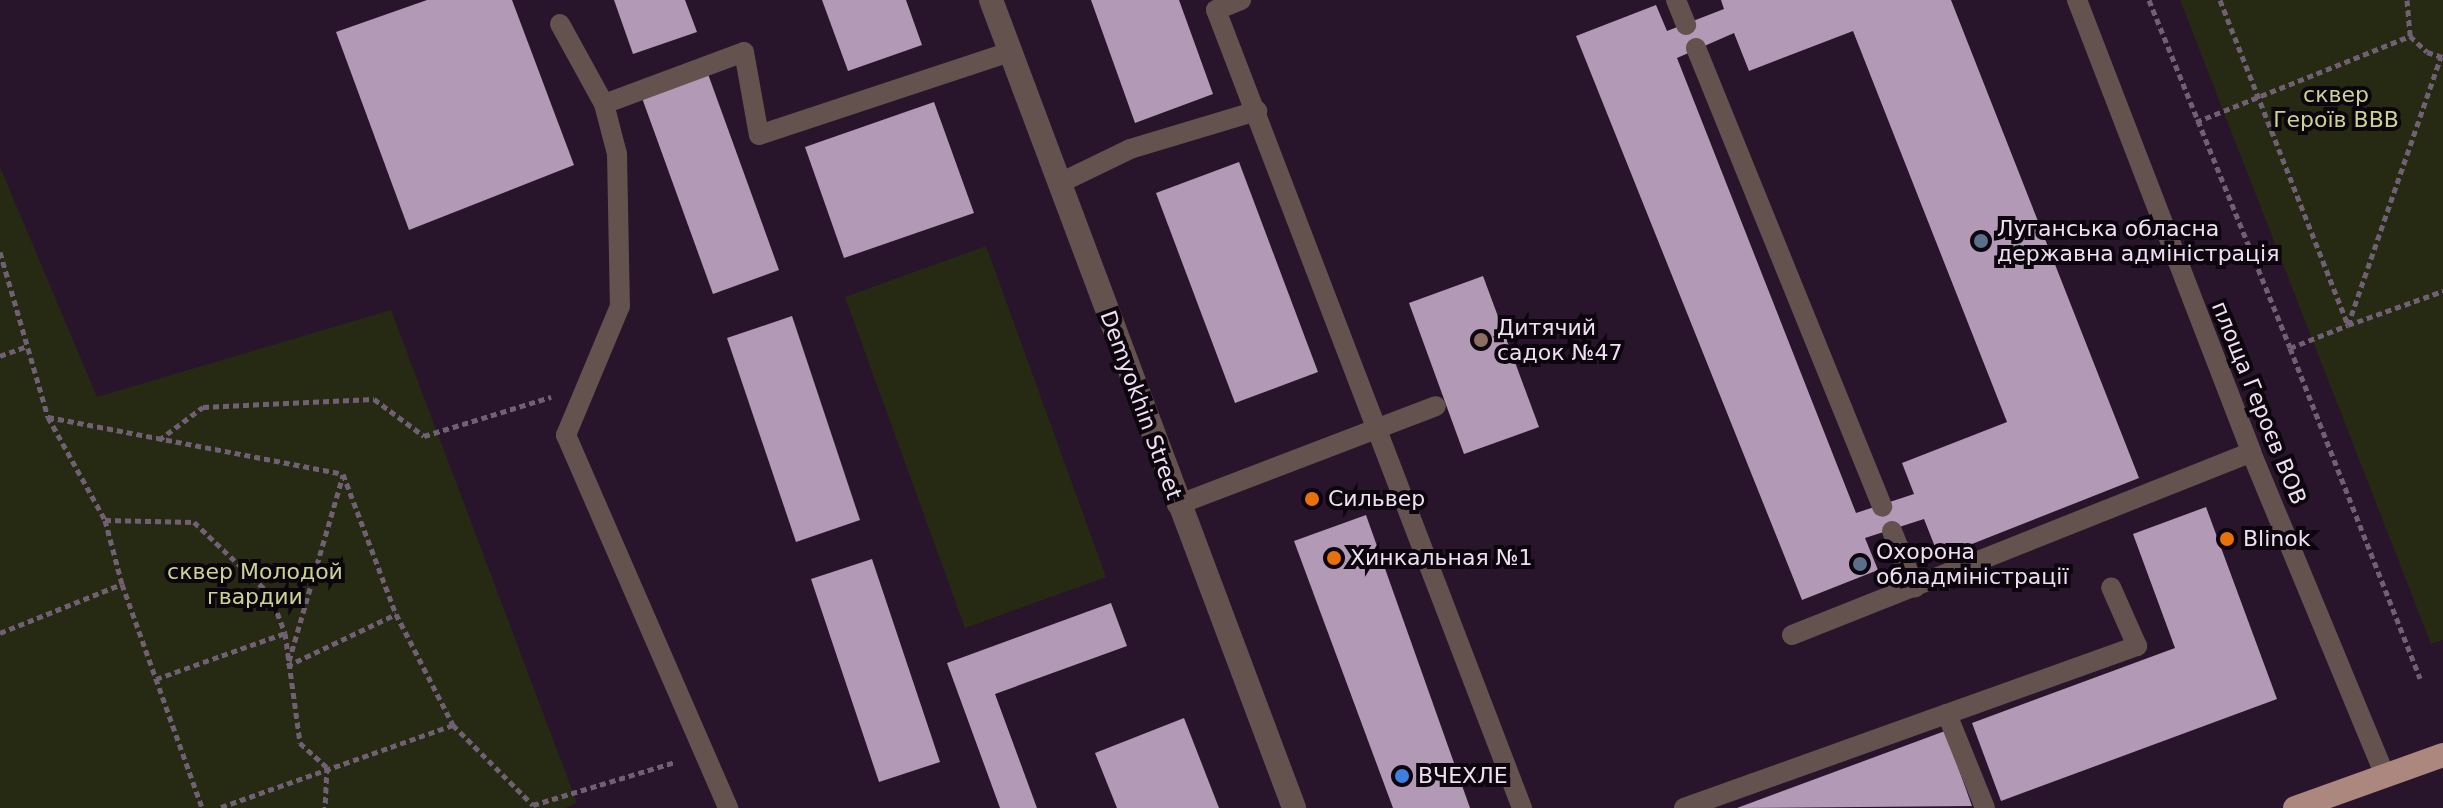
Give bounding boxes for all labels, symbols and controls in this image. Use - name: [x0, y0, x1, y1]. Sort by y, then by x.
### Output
- park label: сквер Героїв ВВВ: [2273, 81, 2399, 132]
- place label: Луганська обласна державна адміністрація: [1997, 215, 2279, 266]
- marker: Луганська обласна державна адміністрація: [1972, 232, 1990, 250]
- street label: площа Героєв ВОВ: [2206, 297, 2312, 509]
- street label: Demyokhin Street: [1095, 307, 1187, 503]
- place label: Дитячий садок №47: [1497, 314, 1622, 366]
- marker: Дитячий садок №47: [1472, 331, 1490, 349]
- place label: Сильвер: [1328, 486, 1425, 512]
- marker: Сильвер: [1303, 490, 1321, 508]
- place label: Blinok: [2243, 526, 2310, 552]
- marker: Blinok: [2218, 530, 2236, 548]
- place label: Охорона обладміністрації: [1876, 538, 2069, 590]
- place label: Хинкальная №1: [1350, 545, 1533, 571]
- marker: Хинкальная №1: [1325, 549, 1343, 567]
- marker: Охорона обладміністрації: [1851, 555, 1869, 573]
- park label: сквер Молодой гвардии: [167, 558, 343, 610]
- place label: ВЧЕХЛЕ: [1418, 763, 1508, 789]
- marker: ВЧЕХЛЕ: [1393, 767, 1411, 785]

